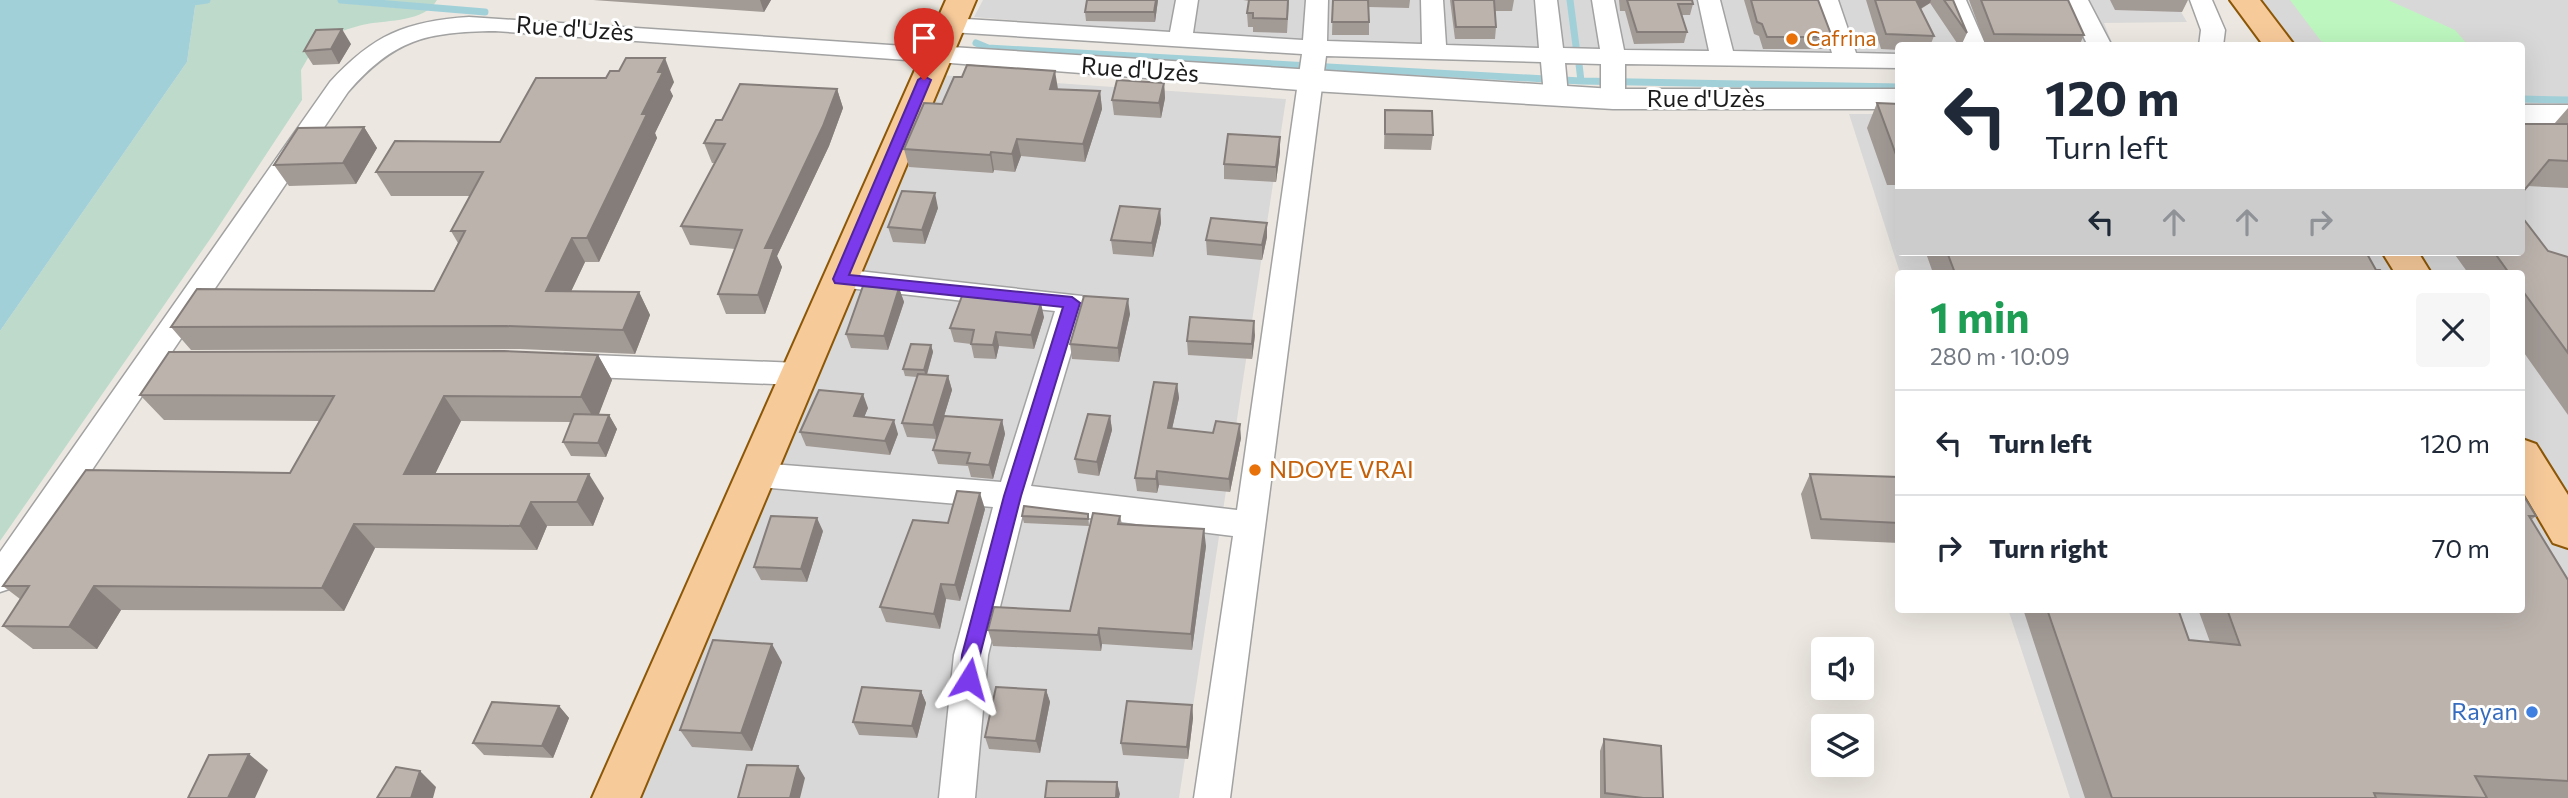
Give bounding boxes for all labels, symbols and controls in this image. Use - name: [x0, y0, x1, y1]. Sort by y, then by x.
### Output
- pin: [894, 8, 954, 80]
- street label: Rue d'Uzès: [515, 9, 635, 46]
- icon: arrive: [905, 19, 943, 57]
- place label: Cafrina: [1806, 25, 1876, 50]
- marker: Cafrina: [1784, 31, 1800, 47]
- street label: Rue d'Uzès: [1080, 50, 1200, 87]
- text: 120 m: [2045, 66, 2179, 126]
- icon: left: [1930, 70, 2021, 161]
- street label: Rue d'Uzès: [1647, 83, 1765, 112]
- text: Turn left: [2045, 126, 2169, 166]
- icon: left: [2082, 203, 2120, 241]
- icon: ahead: [2155, 203, 2193, 241]
- icon: ahead: [2228, 203, 2266, 241]
- icon: right: [2301, 203, 2339, 241]
- text: 1 min: [1930, 290, 2030, 342]
- button: close: [2416, 293, 2490, 367]
- text: 280 m · 10:09: [1930, 342, 2070, 370]
- icon: left: [1930, 424, 1968, 462]
- text: Turn left: [1989, 427, 2092, 458]
- text: 120 m: [2420, 427, 2490, 458]
- place label: NDOYE VRAI: [1269, 454, 1414, 483]
- marker: NDOYE VRAI: [1247, 462, 1263, 478]
- icon: right: [1930, 529, 1968, 567]
- text: Turn right: [1989, 532, 2108, 563]
- text: 70 m: [2432, 532, 2490, 563]
- map controls: [1811, 637, 1874, 777]
- button: sound: [1811, 637, 1874, 700]
- position arrow: [932, 642, 1006, 716]
- place label: Rayan: [2451, 696, 2518, 725]
- marker: Rayan: [2524, 704, 2540, 720]
- button: layers: [1811, 714, 1874, 777]

